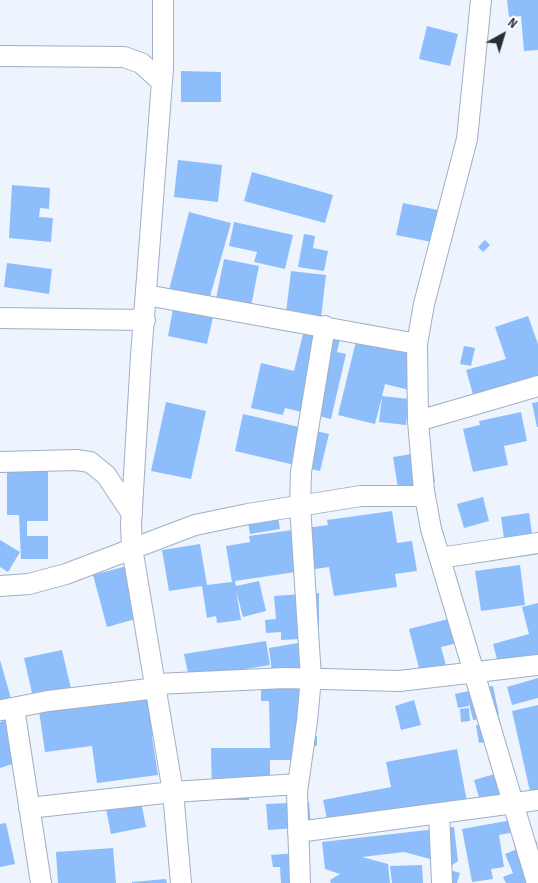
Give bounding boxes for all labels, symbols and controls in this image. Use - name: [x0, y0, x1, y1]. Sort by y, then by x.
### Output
- north arrow: [478, 10, 528, 60]
- text: N: [504, 14, 521, 32]

